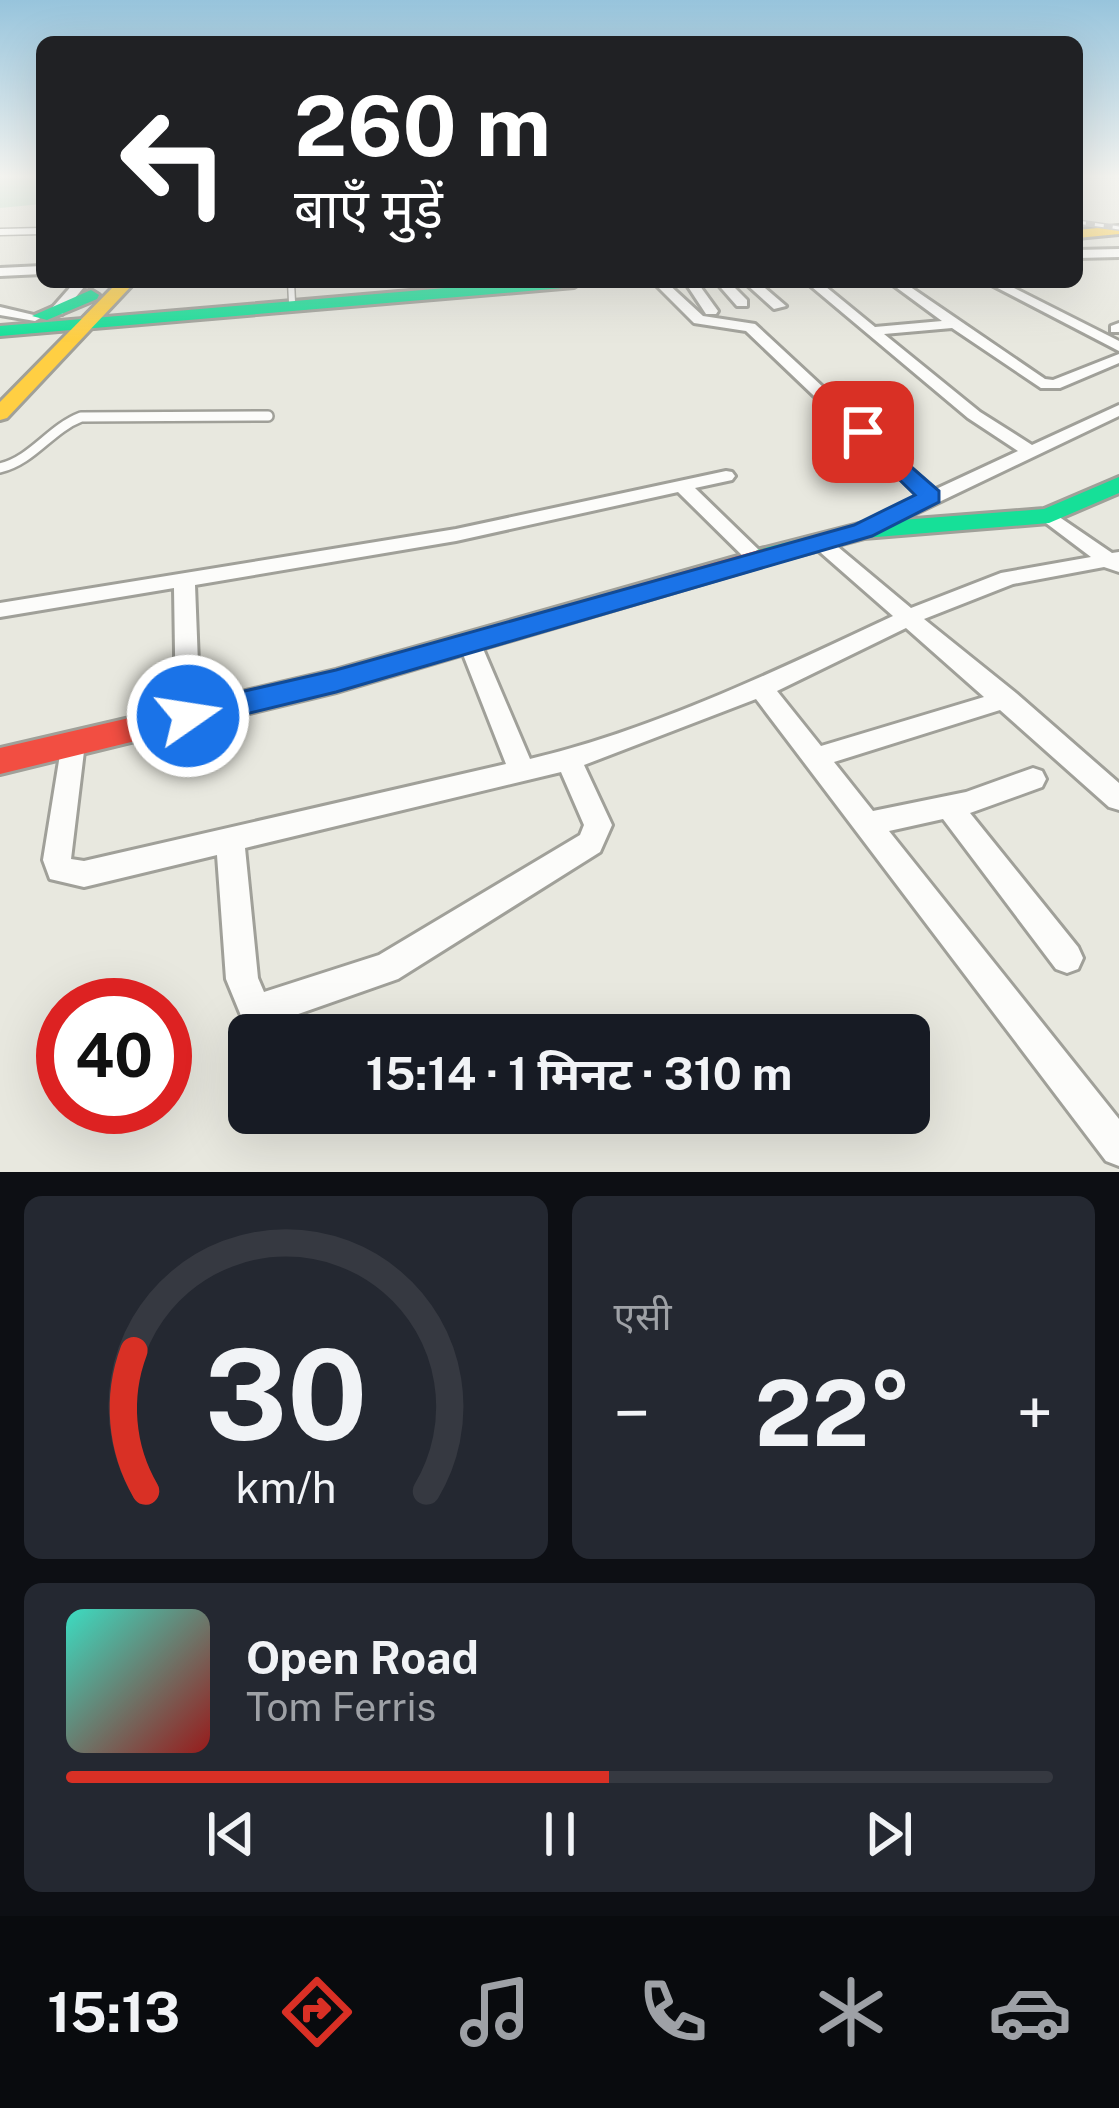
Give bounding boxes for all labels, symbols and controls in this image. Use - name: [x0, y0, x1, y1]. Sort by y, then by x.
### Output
- text: 260 m: [294, 76, 551, 175]
- icon: left: [96, 84, 252, 240]
- text: बाएँ मुड़ें: [294, 177, 443, 240]
- pin: [812, 381, 914, 483]
- icon: arrive: [830, 399, 896, 465]
- position arrow: [125, 653, 251, 779]
- speed limit sign: 40: [36, 978, 192, 1134]
- text: 15:14 · 1 मिनट · 310 m: [366, 1047, 792, 1100]
- text: एसी: [614, 1293, 672, 1339]
- text: 30: [204, 1321, 367, 1468]
- text: 22°: [755, 1360, 912, 1466]
- text: −: [614, 1374, 650, 1452]
- text: +: [1016, 1374, 1053, 1452]
- text: km/h: [235, 1461, 336, 1512]
- text: Open Road: [246, 1631, 479, 1684]
- text: Tom Ferris: [246, 1684, 436, 1730]
- icon: previous: [198, 1801, 264, 1867]
- icon: pause: [527, 1801, 593, 1867]
- icon: next: [856, 1801, 922, 1867]
- icon: directions: [275, 1970, 359, 2054]
- icon: music: [453, 1970, 537, 2054]
- icon: phone: [631, 1970, 715, 2054]
- icon: climate: [809, 1970, 893, 2054]
- icon: car: [988, 1970, 1072, 2054]
- text: 15:13: [47, 1981, 180, 2044]

